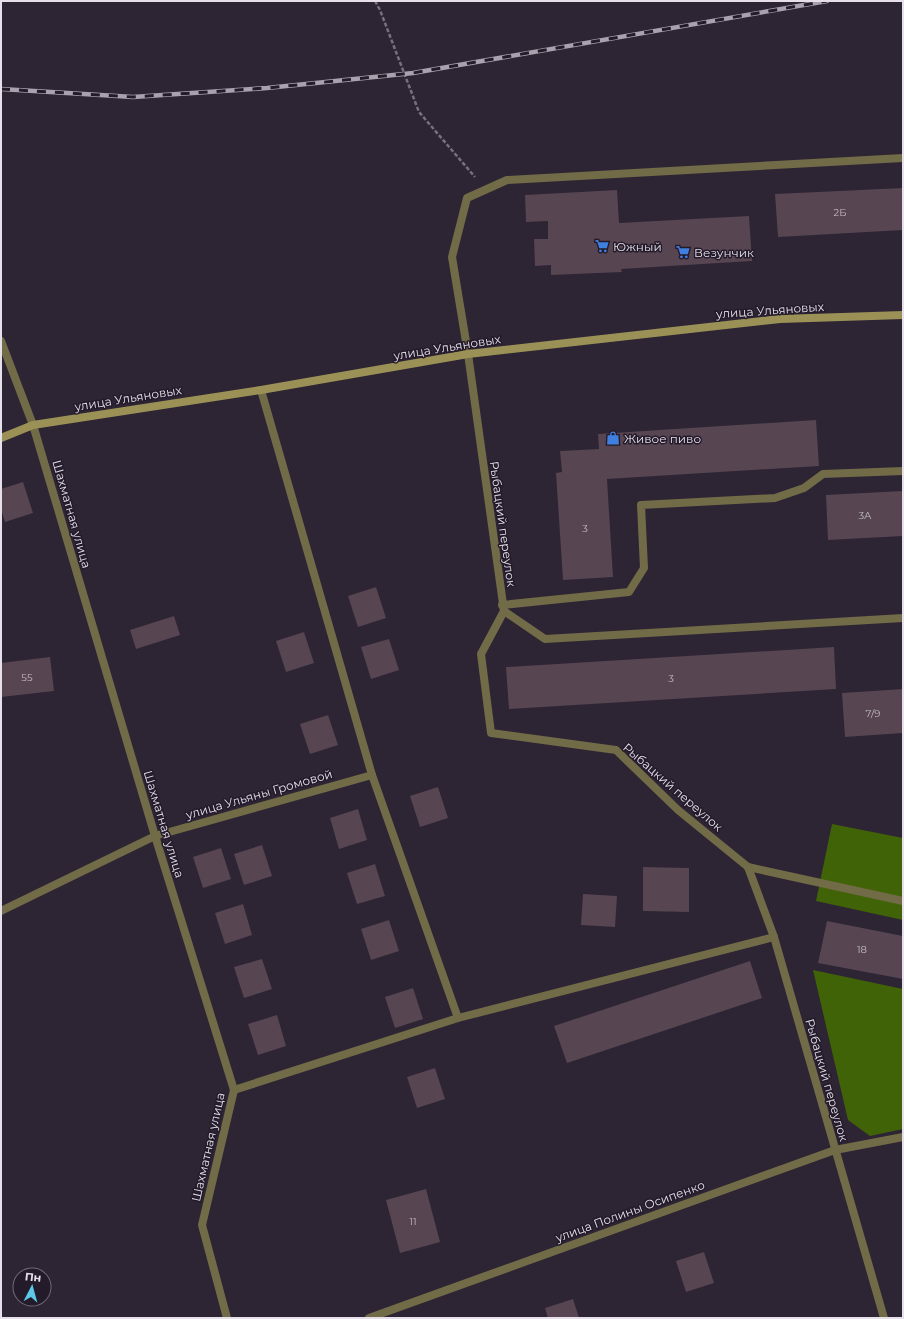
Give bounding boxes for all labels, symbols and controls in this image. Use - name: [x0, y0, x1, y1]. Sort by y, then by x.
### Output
- house number: 2Б: [834, 206, 846, 219]
- supermarket icon: Южный: [594, 238, 610, 254]
- place label: Южный: [613, 239, 662, 254]
- supermarket icon: Везунчик: [675, 244, 691, 260]
- place label: Везунчик: [694, 245, 754, 260]
- street label: улица Ульяновых: [714, 299, 825, 321]
- street label: улица Ульяновых: [391, 331, 502, 363]
- street label: улица Ульяновых: [72, 382, 183, 414]
- shop icon: Живое пиво: [605, 430, 621, 446]
- place label: Живое пиво: [624, 431, 701, 446]
- street label: Шахматная улица: [49, 458, 95, 570]
- street label: Рыбацкий переулок: [487, 460, 519, 588]
- house number: 3А: [858, 509, 872, 522]
- house number: 3: [582, 522, 588, 535]
- house number: 55: [21, 671, 33, 684]
- house number: 3: [668, 672, 674, 685]
- house number: 7/9: [866, 707, 880, 720]
- street label: Рыбацкий переулок: [620, 740, 726, 834]
- street label: улица Ульяны Громовой: [183, 766, 334, 822]
- street label: Шахматная улица: [141, 768, 187, 880]
- house number: 18: [857, 943, 867, 956]
- street label: Рыбацкий переулок: [802, 1017, 852, 1143]
- street label: Шахматная улица: [188, 1091, 228, 1203]
- street label: улица Полины Осипенко: [552, 1177, 707, 1245]
- house number: 11: [409, 1215, 417, 1228]
- north arrow: [12, 1267, 52, 1307]
- text: Пн: [24, 1269, 42, 1285]

